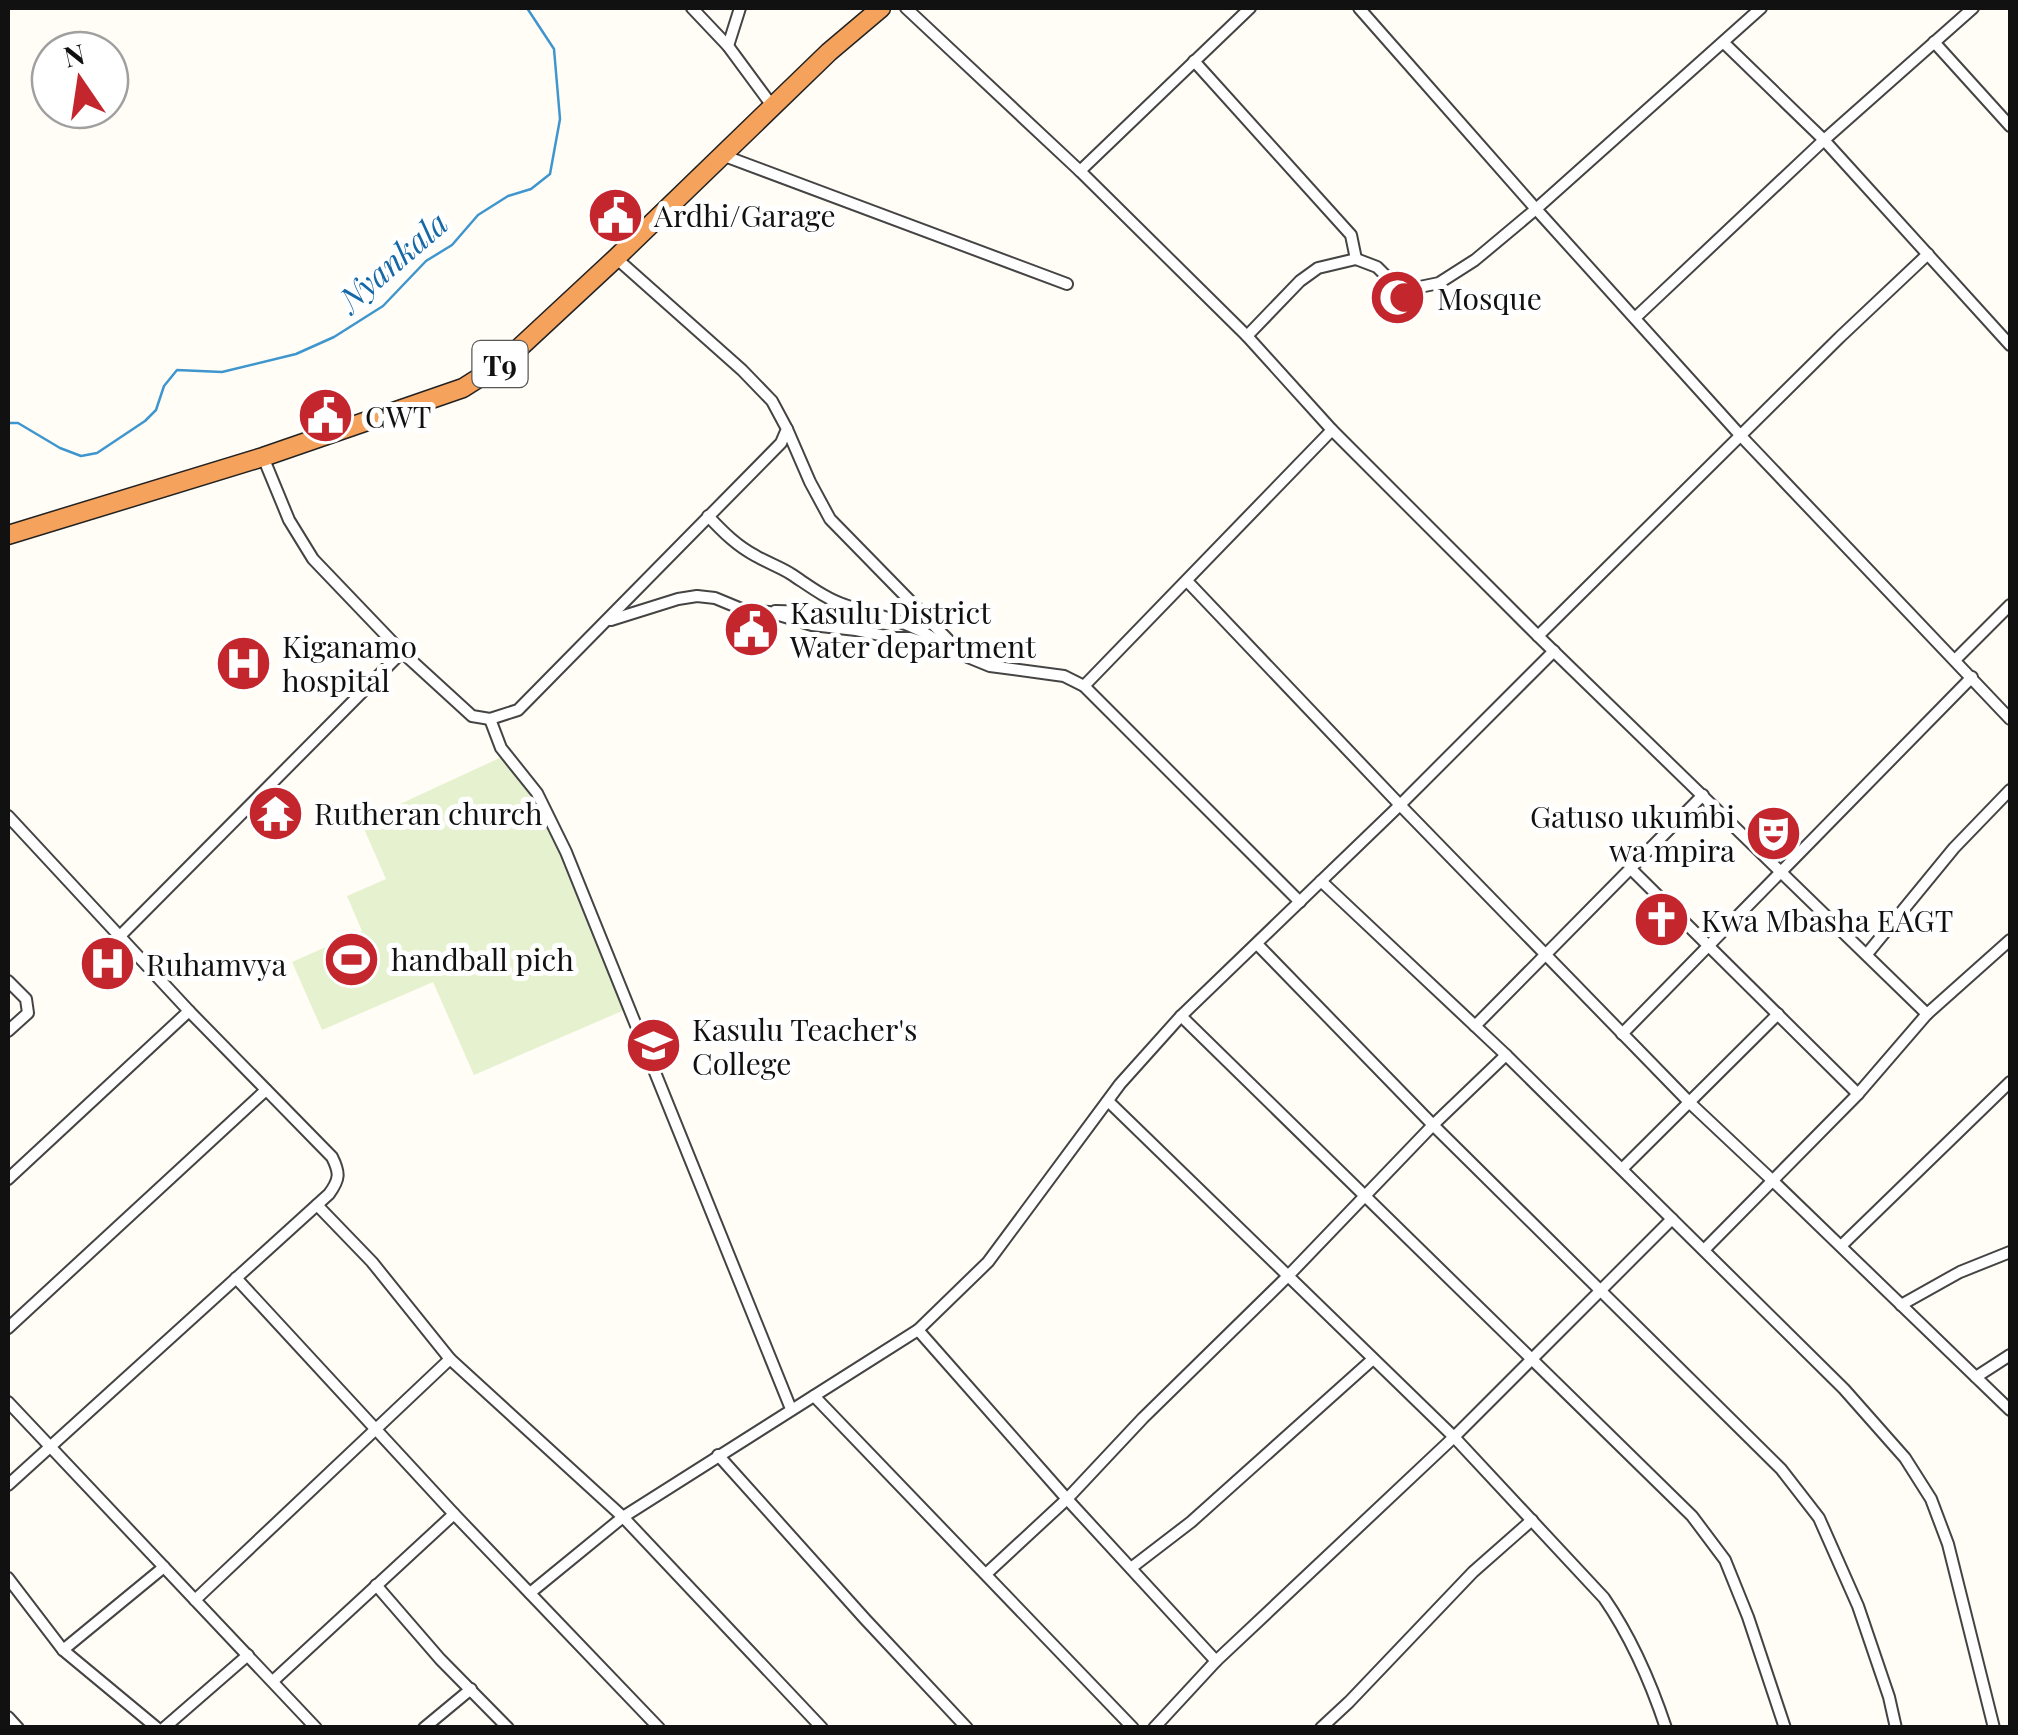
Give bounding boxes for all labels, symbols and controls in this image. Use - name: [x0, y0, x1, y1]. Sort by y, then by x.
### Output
- north arrow: [30, 30, 130, 130]
- text: N: [60, 34, 88, 74]
- public building icon: Ardhi/Garage: [585, 185, 645, 245]
- place label: Ardhi/Garage: [653, 195, 836, 235]
- water label: Nyankala: [326, 201, 456, 321]
- mosque icon: Mosque: [1368, 268, 1428, 328]
- place label: Mosque: [1437, 278, 1542, 318]
- road number: T9: [472, 341, 528, 387]
- public building icon: CWT: [296, 386, 356, 446]
- place label: CWT: [365, 396, 431, 436]
- place label: Kasulu District Water department: [789, 592, 1036, 666]
- public building icon: Kasulu District Water department: [721, 599, 781, 659]
- place label: Kiganamo hospital: [282, 626, 417, 700]
- hospital icon: Kiganamo hospital: [213, 633, 273, 693]
- temple icon: Rutheran church: [245, 783, 305, 843]
- place label: Rutheran church: [314, 793, 543, 833]
- place label: Gatuso ukumbi wa mpira: [1530, 796, 1735, 870]
- theatre icon: Gatuso ukumbi wa mpira: [1744, 803, 1804, 863]
- church icon: Kwa Mbasha EAGT: [1632, 890, 1692, 950]
- place label: Kwa Mbasha EAGT: [1701, 900, 1953, 940]
- sports icon: handball pich: [322, 929, 382, 989]
- hospital icon: Ruhamvya: [77, 934, 137, 994]
- place label: handball pich: [391, 939, 574, 979]
- place label: Ruhamvya: [146, 944, 286, 984]
- place label: Kasulu Teacher's College: [692, 1009, 917, 1083]
- school or university icon: Kasulu Teacher's College: [623, 1016, 683, 1076]

